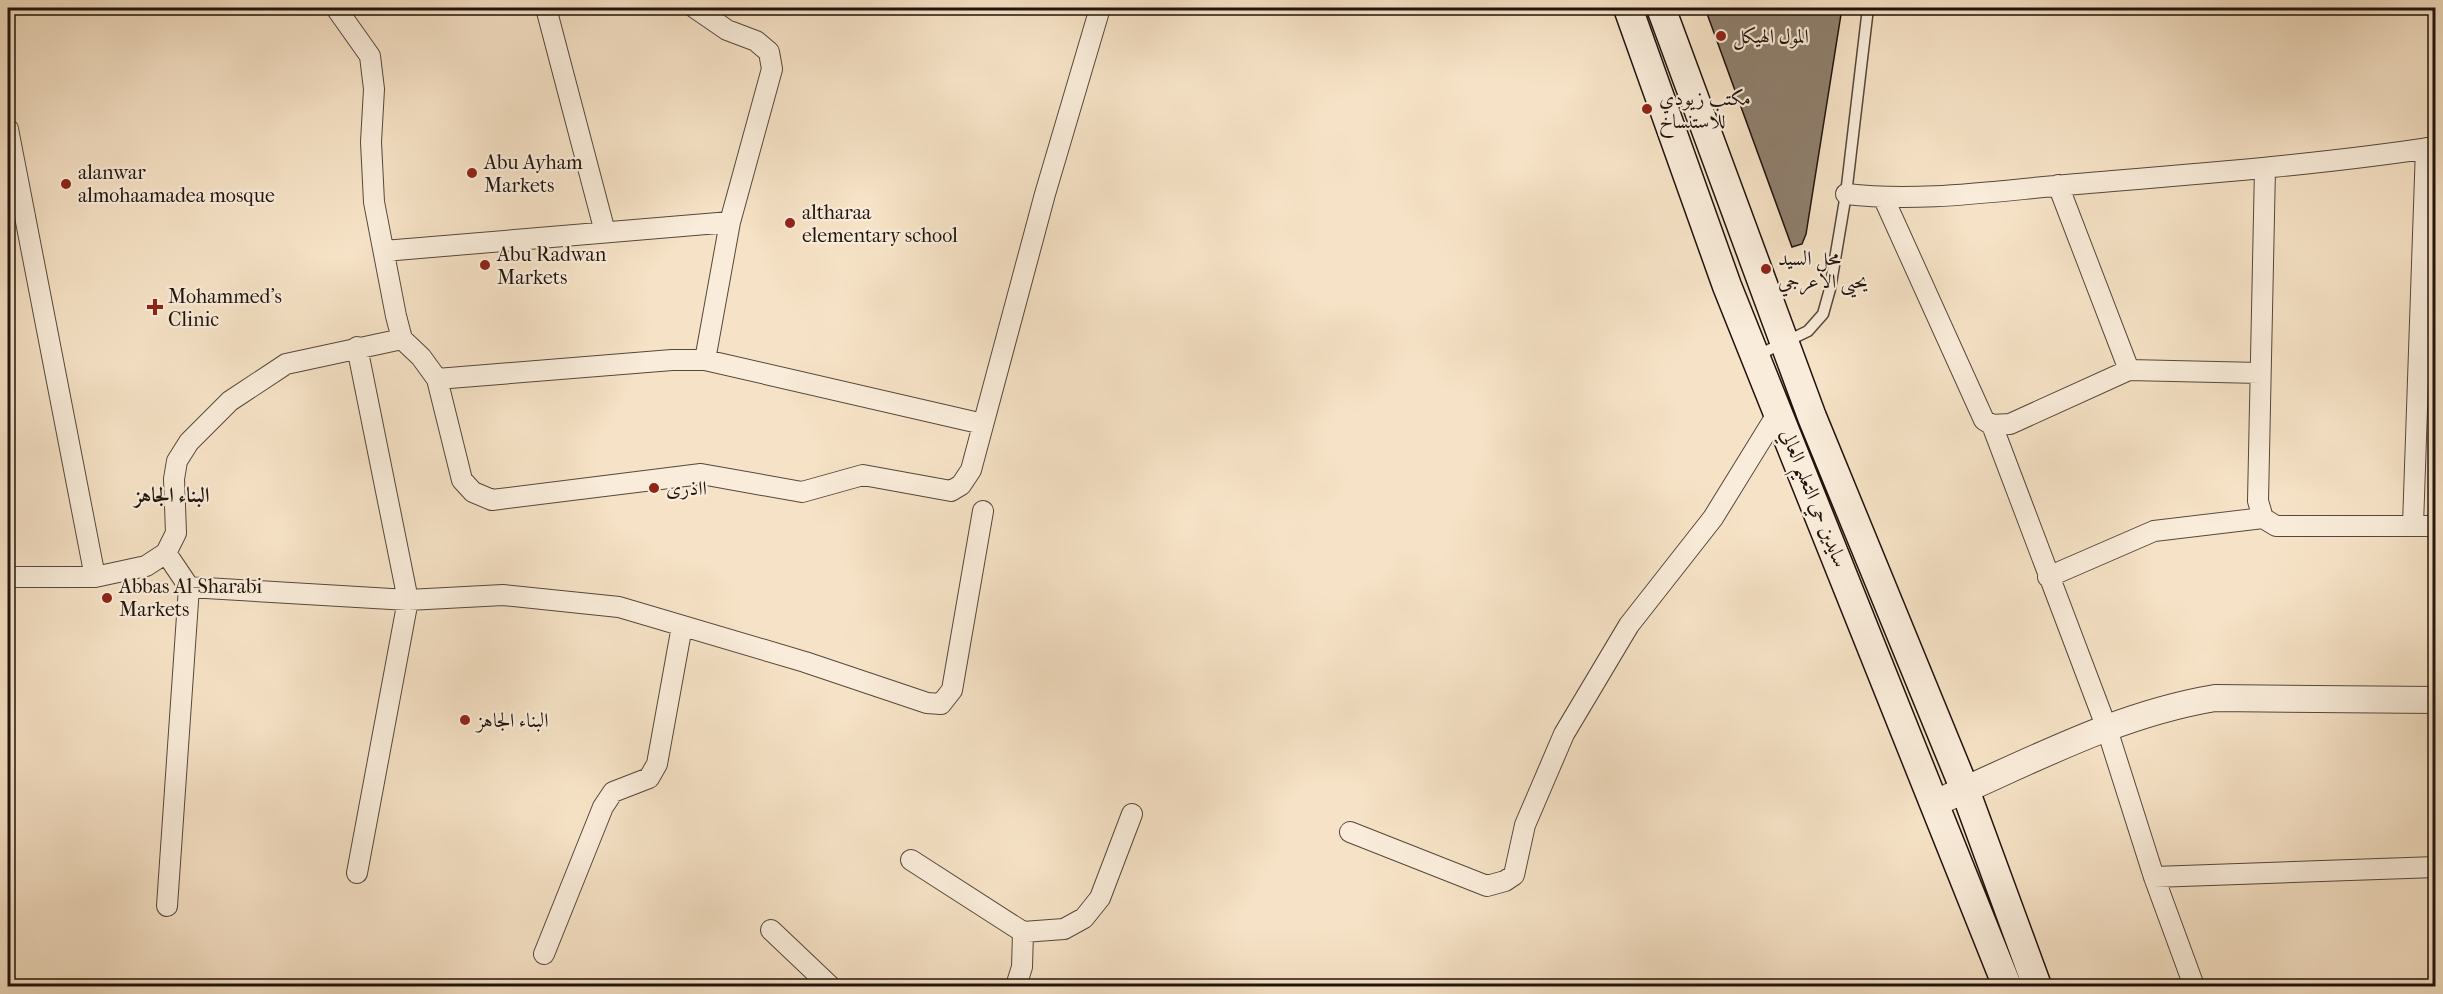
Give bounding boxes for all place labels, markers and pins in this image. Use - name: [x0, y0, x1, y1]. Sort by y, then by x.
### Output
- place label: المول الهيكل: [1733, 25, 1809, 50]
- marker: المول الهيكل: [1714, 29, 1728, 43]
- place label: مكتب زيودي للاستنساخ: [1659, 87, 1751, 139]
- marker: مكتب زيودي للاستنساخ: [1640, 102, 1654, 116]
- place label: Abu Ayham Markets: [483, 151, 583, 197]
- place label: alanwar almohaamadea mosque: [78, 161, 275, 207]
- marker: Abu Ayham Markets: [465, 166, 479, 180]
- marker: alanwar almohaamadea mosque: [59, 177, 73, 191]
- place label: altharaa elementary school: [802, 201, 958, 247]
- marker: altharaa elementary school: [783, 216, 797, 230]
- place label: Abu Radwan Markets: [496, 243, 607, 289]
- place label: محل السيد يحيى الاعرجي: [1778, 247, 1868, 298]
- marker: Abu Radwan Markets: [478, 258, 492, 272]
- marker: محل السيد يحيى الاعرجي: [1759, 262, 1773, 276]
- place label: Mohammed's Clinic: [168, 285, 282, 331]
- marker: Mohammed's Clinic: [146, 298, 164, 316]
- place label: ااذرى: [666, 477, 707, 500]
- marker: ااذرى: [647, 481, 661, 495]
- place label: Abbas Al-Sharabi Markets: [118, 575, 262, 621]
- marker: Abbas Al-Sharabi Markets: [100, 591, 114, 605]
- place label: البناء الجاهز: [475, 709, 549, 733]
- marker: البناء الجاهز: [458, 713, 472, 727]

